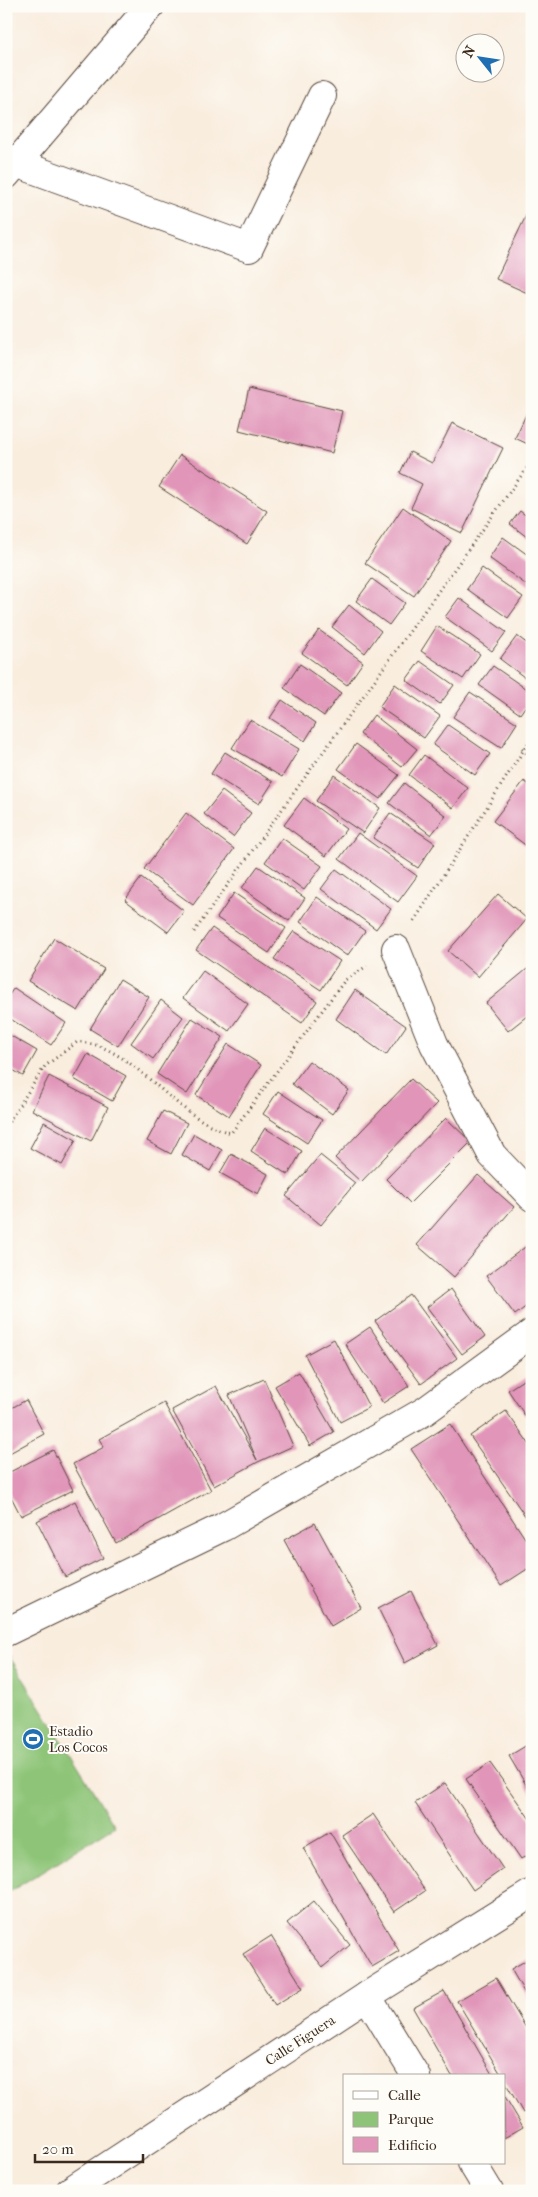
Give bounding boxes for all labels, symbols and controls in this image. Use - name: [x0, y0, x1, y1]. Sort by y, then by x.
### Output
- north arrow: [456, 32, 506, 82]
- text: N: [459, 43, 479, 61]
- place label: Estadio Los Cocos: [49, 1723, 108, 1756]
- sports icon: Estadio Los Cocos: [21, 1727, 45, 1751]
- street label: Calle Figuera: [262, 2011, 339, 2069]
- legend: [343, 2074, 506, 2164]
- text: Calle: [388, 2086, 421, 2104]
- text: Parque: [388, 2110, 434, 2128]
- scale bar: [35, 2132, 142, 2164]
- text: Edificio: [388, 2136, 437, 2154]
- text: 20 m: [42, 2140, 74, 2158]

